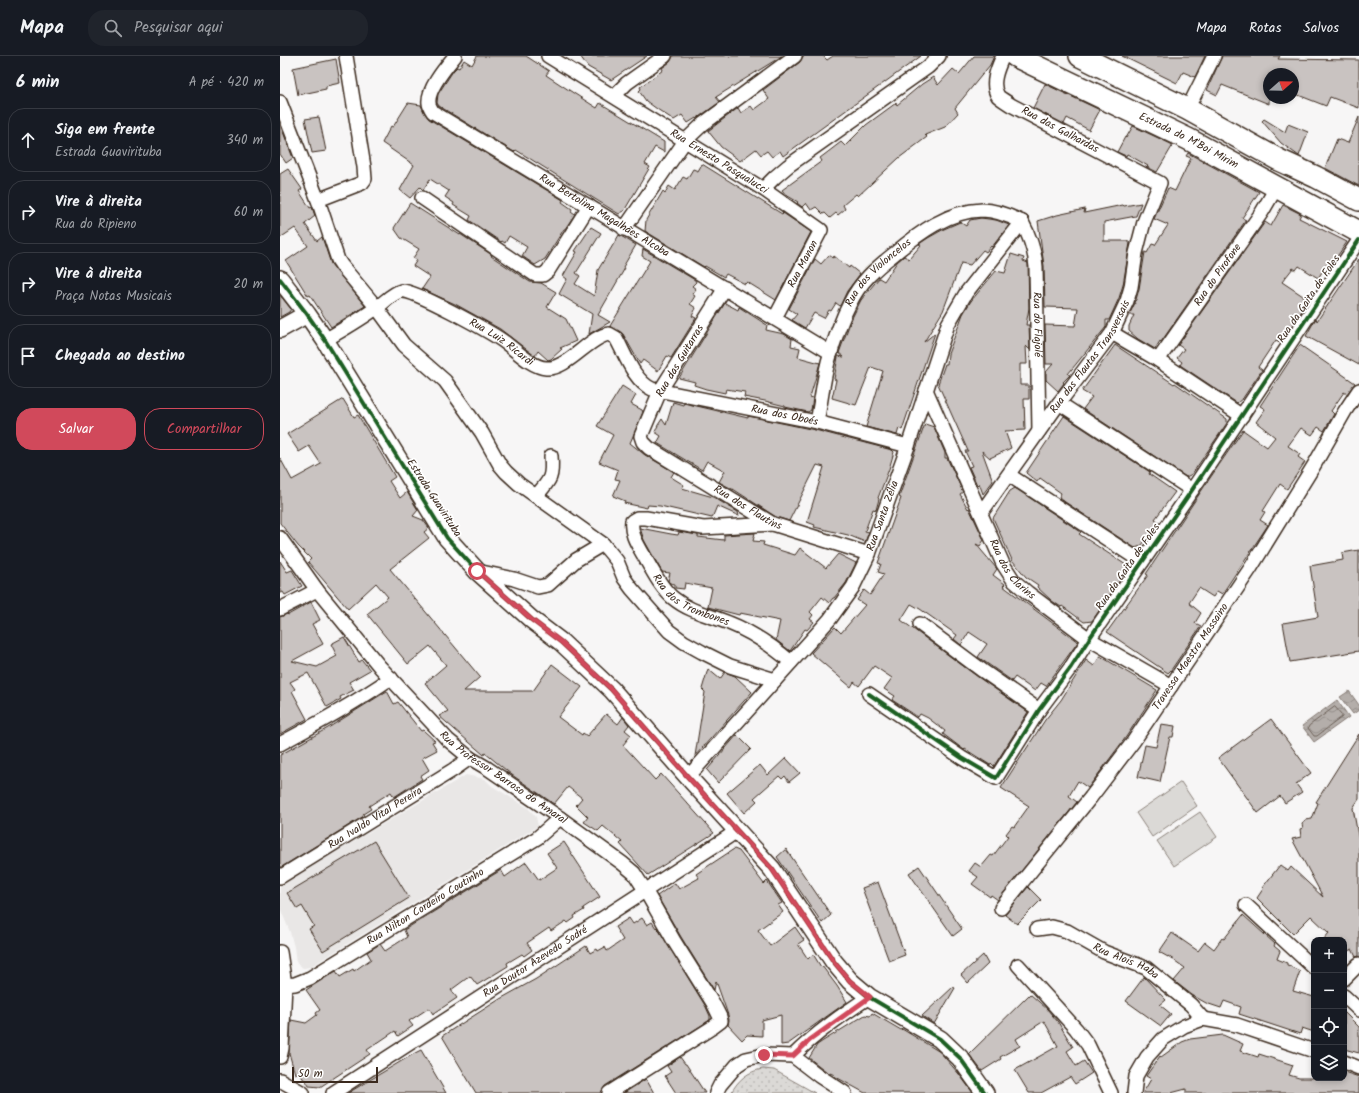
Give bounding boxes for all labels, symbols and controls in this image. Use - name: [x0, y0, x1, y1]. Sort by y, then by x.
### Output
- search box: [88, 10, 368, 46]
- text: Mapa: [20, 13, 64, 43]
- text: Pesquisar aqui: [134, 16, 222, 40]
- icon: search: [102, 17, 124, 39]
- text: Mapa: [1196, 17, 1227, 39]
- text: Rotas: [1249, 17, 1281, 39]
- text: Salvos: [1303, 17, 1339, 39]
- north arrow: [1263, 68, 1299, 104]
- text: 6 min: [16, 69, 60, 96]
- text: A pé · 420 m: [189, 72, 264, 93]
- street label: Rua das Galhardas: [1018, 102, 1102, 158]
- street label: Estrada do M'Boi Mirim: [1136, 108, 1242, 174]
- text: Siga em frente: [55, 118, 155, 142]
- street label: Rua Ernesto Pasqualucci: [666, 124, 772, 199]
- icon: ahead: [17, 129, 39, 151]
- text: 340 m: [226, 130, 263, 151]
- text: Estrada Guavirituba: [55, 142, 162, 163]
- street label: Rua Bertolina Magalhães Alcoba: [536, 169, 673, 262]
- text: Vire à direita: [55, 190, 142, 214]
- icon: right: [17, 201, 39, 223]
- text: 60 m: [234, 202, 263, 223]
- text: Rua do Ripieno: [55, 214, 136, 235]
- street label: Rua dos Violoncelos: [841, 234, 916, 310]
- street label: Rua Manon: [783, 237, 823, 291]
- street label: Rua do Pirofone: [1189, 240, 1246, 310]
- street label: Rua da Gaita de Foles: [1273, 251, 1345, 347]
- text: Vire à direita: [55, 262, 142, 286]
- icon: right: [17, 273, 39, 295]
- text: 20 m: [233, 274, 263, 295]
- text: Praça Notas Musicais: [55, 286, 172, 307]
- street label: Rua do Flajolé: [1027, 292, 1047, 358]
- street label: Rua das Flautas Transversais: [1045, 297, 1135, 417]
- street label: Rua Luiz Ricardi: [466, 314, 537, 371]
- street label: Rua das Guitarras: [651, 321, 709, 401]
- text: Chegada ao destino: [55, 344, 185, 368]
- icon: arrive: [17, 345, 39, 367]
- street label: Rua dos Oboés: [750, 400, 820, 431]
- button: Salvar: [16, 408, 136, 450]
- button: Compartilhar: [144, 408, 264, 450]
- street label: Estrada Guavirituba: [402, 455, 466, 541]
- street label: Rua Santa Zélia: [862, 478, 904, 554]
- street label: Rua dos Flautins: [710, 481, 784, 535]
- street label: Rua da Gaita de Foles: [1091, 520, 1165, 614]
- street label: Rua dos Clarins: [984, 536, 1039, 605]
- route start: [468, 562, 486, 580]
- street label: Rua dos Trombones: [647, 570, 732, 631]
- street label: Travessa Maestro Massaino: [1148, 600, 1233, 714]
- street label: Rua Professor Barroso do Amaral: [435, 727, 571, 829]
- street label: Rua Ivaldo Vital Pereira: [324, 782, 426, 854]
- street label: Rua Nilton Cordeiro Coutinho: [363, 863, 488, 950]
- street label: Rua Doutor Azevedo Sodré: [479, 921, 592, 1003]
- map controls: [1311, 937, 1347, 1081]
- button: +: [1311, 937, 1347, 973]
- street label: Rua Alois Haba: [1089, 938, 1163, 984]
- button: −: [1311, 973, 1347, 1009]
- button: locate: [1311, 1009, 1347, 1045]
- button: layers: [1311, 1045, 1347, 1081]
- route end: [755, 1046, 773, 1064]
- scale bar: [292, 1065, 378, 1084]
- text: 50 m: [298, 1065, 323, 1083]

